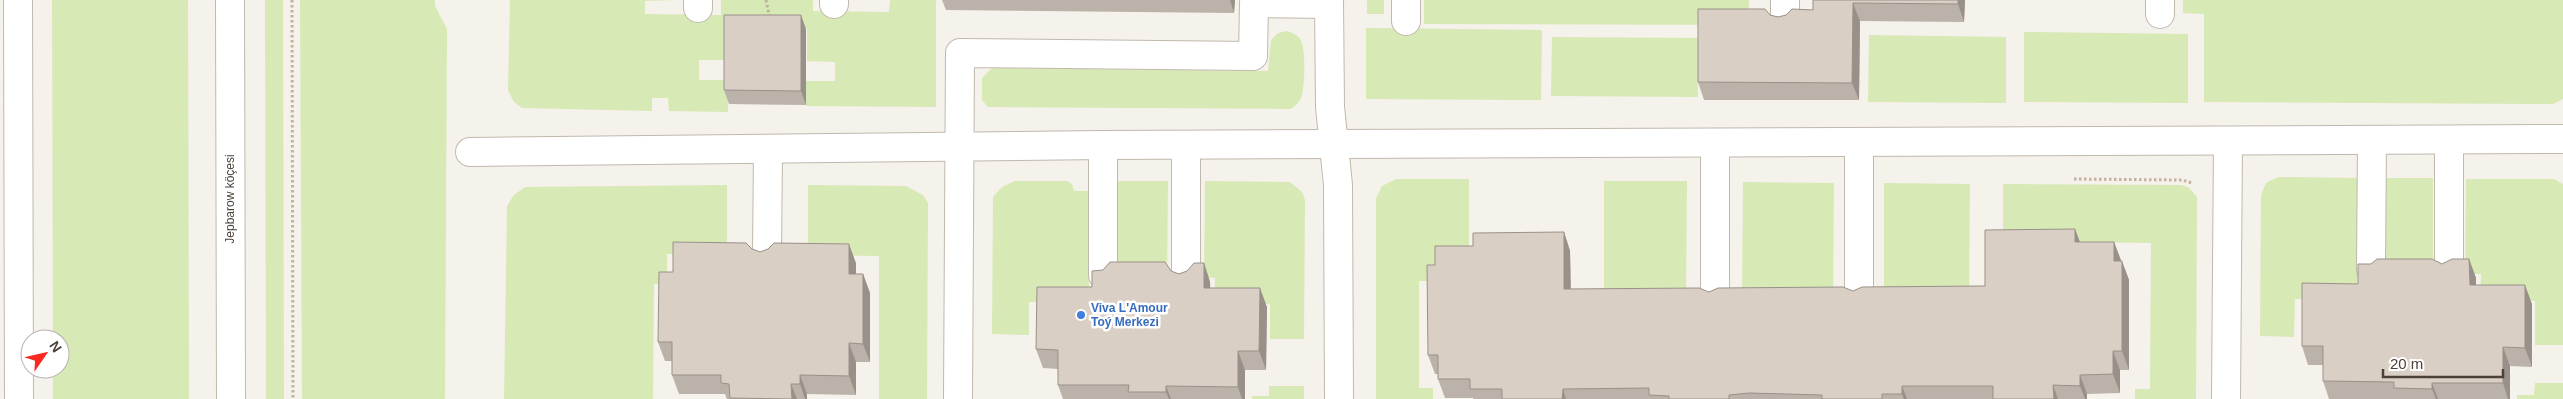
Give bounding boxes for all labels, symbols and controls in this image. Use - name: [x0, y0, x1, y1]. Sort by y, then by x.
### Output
- street label: Jepbarow köçesi: [223, 154, 237, 244]
- place label: Viva L'Amour Toý Merkezi: [1091, 301, 1168, 329]
- marker: Viva L'Amour Toý Merkezi: [1075, 309, 1087, 321]
- north arrow: [20, 329, 70, 379]
- text: N: [46, 338, 65, 355]
- scale bar: [2383, 346, 2503, 378]
- text: 20 m: [2390, 355, 2423, 372]

